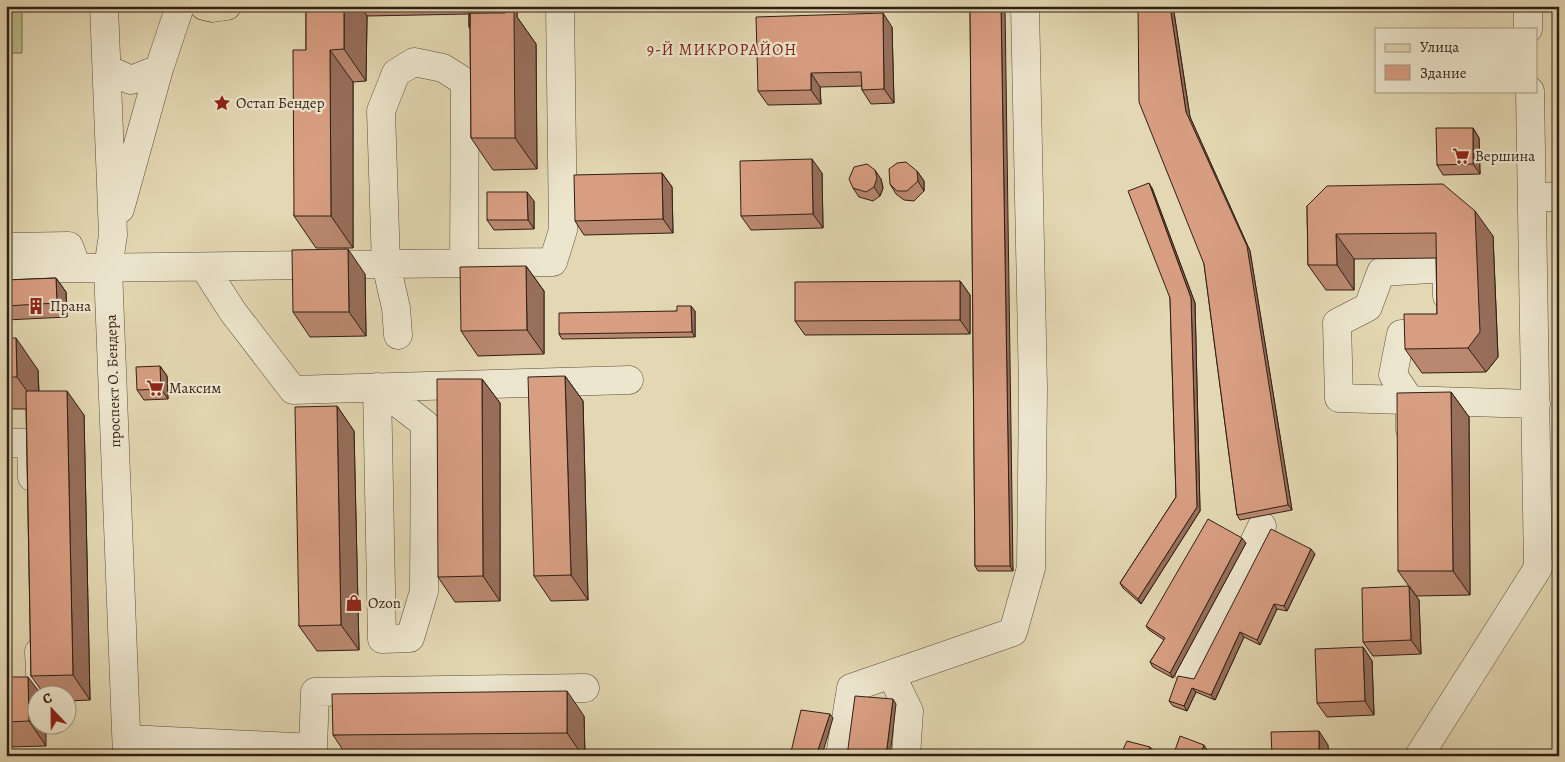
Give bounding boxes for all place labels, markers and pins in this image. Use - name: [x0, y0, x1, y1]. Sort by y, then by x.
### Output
- place icon: Остап Бендер: [212, 93, 232, 113]
- place label: Остап Бендер: [236, 93, 325, 113]
- supermarket icon: Вершина: [1451, 146, 1471, 166]
- place label: Вершина: [1475, 146, 1535, 166]
- building icon: Прана: [26, 296, 46, 316]
- place label: Прана: [50, 296, 91, 316]
- supermarket icon: Максим: [145, 378, 165, 398]
- place label: Максим: [169, 378, 221, 398]
- shop icon: Ozon: [344, 593, 364, 613]
- place label: Ozon: [368, 593, 401, 613]

